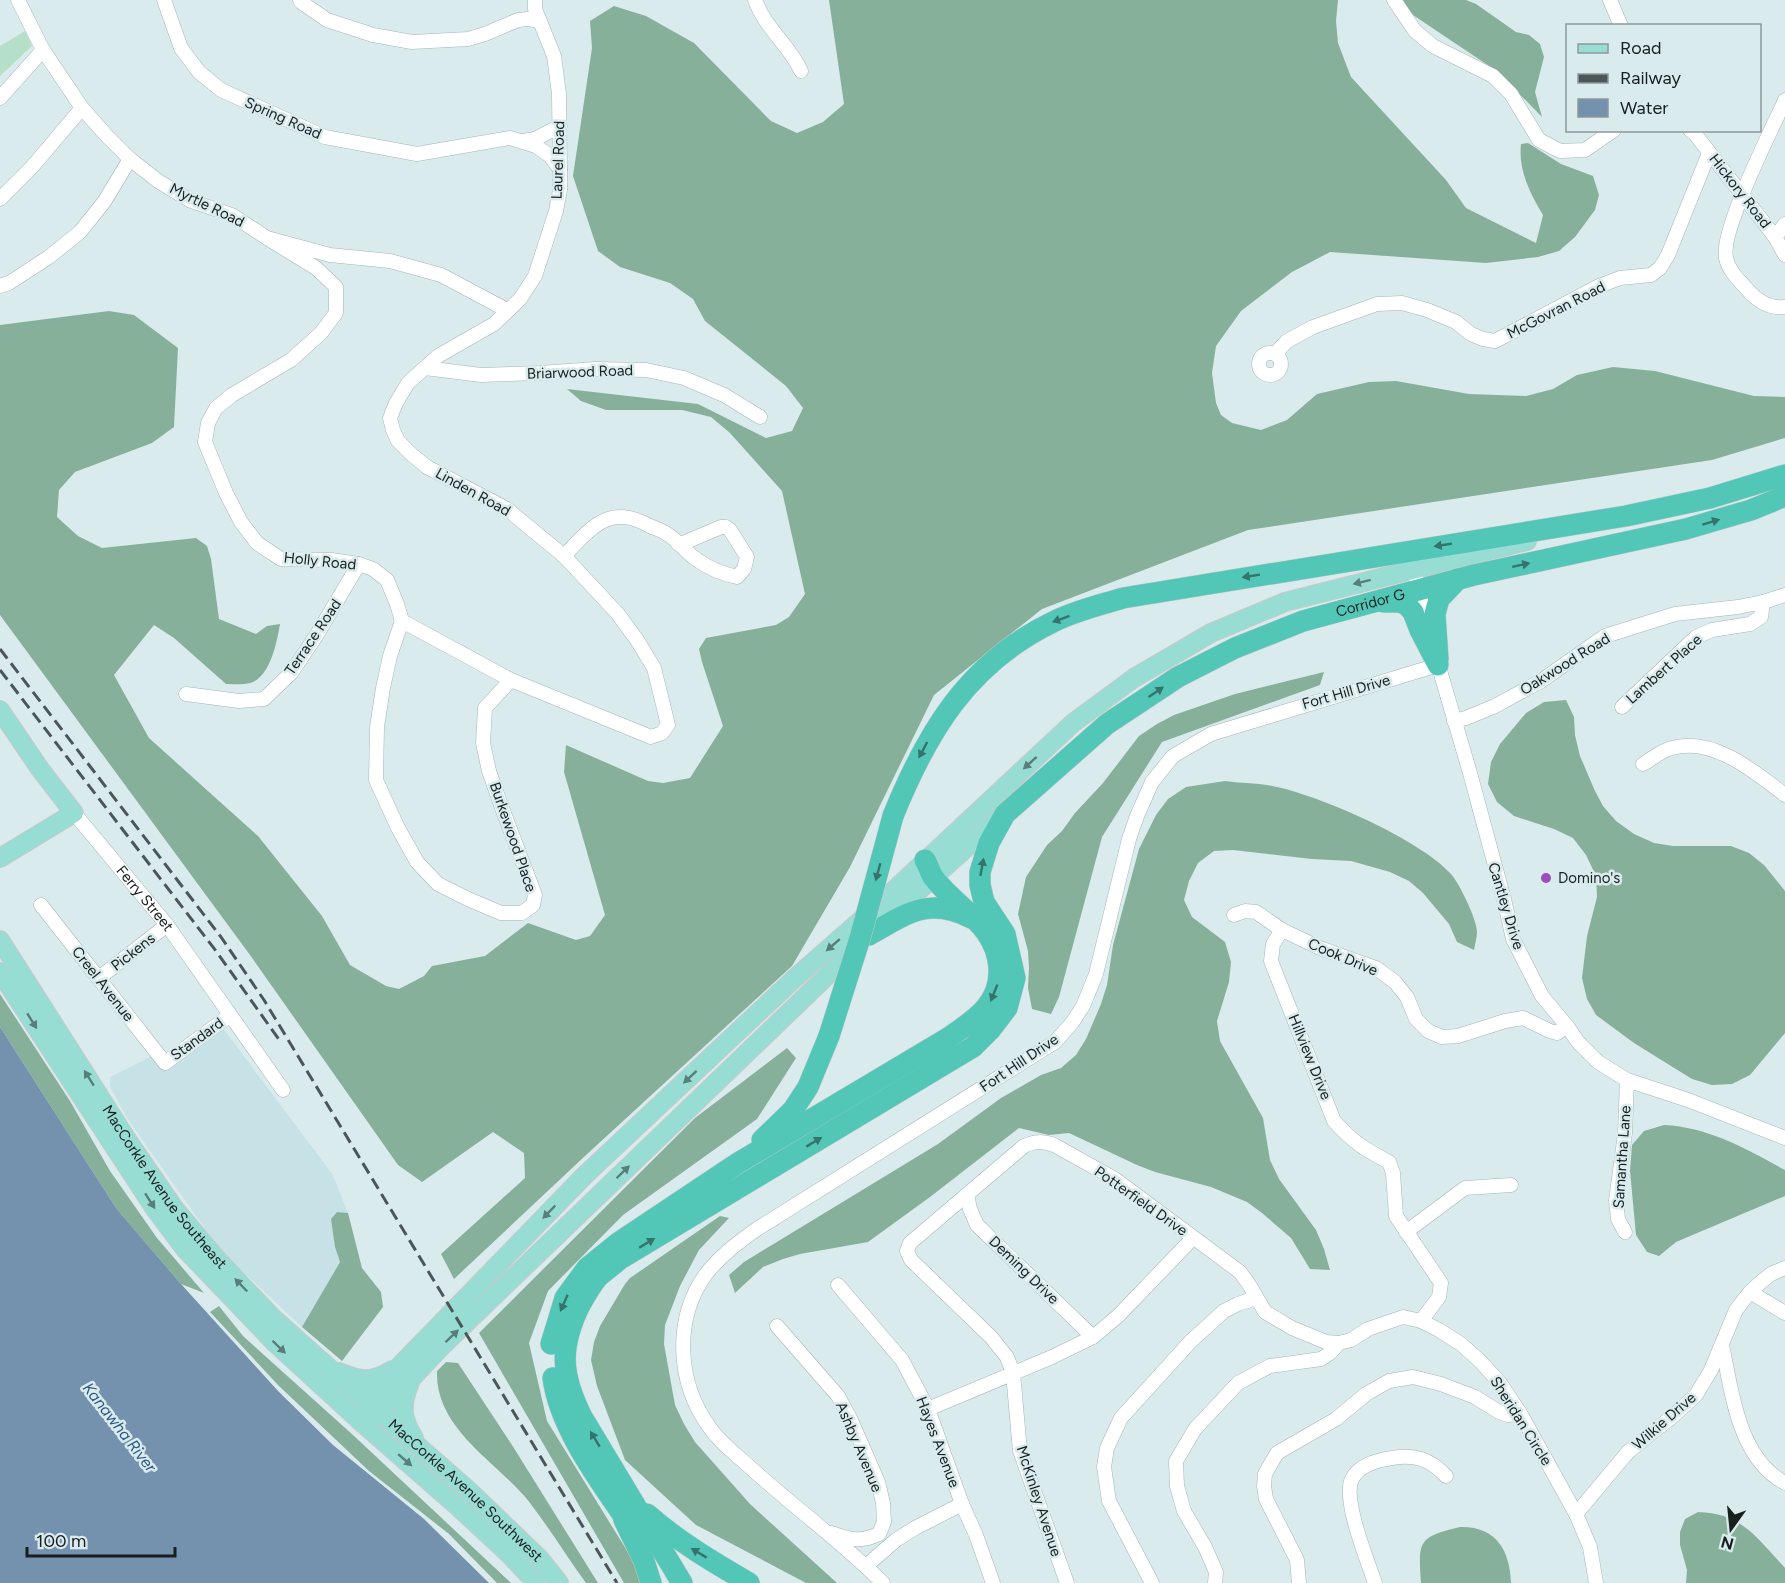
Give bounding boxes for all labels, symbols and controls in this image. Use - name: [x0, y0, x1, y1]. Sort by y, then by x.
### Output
- legend: [1566, 24, 1761, 132]
- text: Road: [1620, 37, 1661, 59]
- text: Railway: [1620, 67, 1682, 89]
- street label: Spring Road: [242, 93, 324, 143]
- text: Water: [1620, 97, 1668, 119]
- street label: Laurel Road: [548, 120, 568, 200]
- street label: Hickory Road: [1705, 150, 1775, 232]
- street label: Myrtle Road: [167, 179, 247, 231]
- street label: McGovran Road: [1504, 278, 1608, 342]
- street label: Briarwood Road: [526, 361, 634, 383]
- street label: Linden Road: [432, 464, 514, 520]
- one-way arrow: [1702, 517, 1720, 526]
- one-way arrow: [1434, 540, 1453, 549]
- street label: Holly Road: [283, 548, 357, 574]
- one-way arrow: [1512, 560, 1531, 569]
- one-way arrow: [1241, 572, 1260, 581]
- one-way arrow: [1353, 577, 1372, 587]
- street label: Corridor G: [1334, 585, 1407, 621]
- street label: Terrace Road: [281, 596, 345, 678]
- one-way arrow: [1052, 614, 1070, 624]
- street label: Oakwood Road: [1517, 629, 1613, 699]
- street label: Lambert Place: [1622, 630, 1706, 708]
- street label: Fort Hill Drive: [1300, 671, 1392, 713]
- one-way arrow: [1147, 686, 1163, 698]
- one-way arrow: [918, 742, 928, 759]
- one-way arrow: [1022, 756, 1037, 770]
- street label: Burkewood Place: [486, 780, 540, 894]
- one-way arrow: [978, 858, 987, 877]
- street label: Cantley Drive: [1484, 860, 1528, 952]
- street label: Ferry Street: [112, 862, 178, 935]
- one-way arrow: [872, 863, 882, 881]
- place label: Domino's: [1558, 869, 1620, 887]
- marker: Domino's: [1539, 871, 1553, 885]
- street label: Pickens: [107, 929, 159, 975]
- street label: Cook Drive: [1305, 934, 1381, 980]
- one-way arrow: [826, 938, 841, 952]
- street label: Creel Avenue: [68, 943, 138, 1025]
- one-way arrow: [989, 984, 999, 1002]
- street label: Hillview Drive: [1285, 1012, 1335, 1102]
- one-way arrow: [26, 1013, 37, 1029]
- street label: Standard: [167, 1014, 227, 1064]
- street label: Fort Hill Drive: [976, 1030, 1062, 1096]
- one-way arrow: [83, 1070, 94, 1086]
- one-way arrow: [683, 1070, 698, 1083]
- street label: MacCorkle Avenue Southeast: [98, 1102, 231, 1273]
- street label: Samantha Lane: [1609, 1105, 1635, 1209]
- one-way arrow: [806, 1137, 822, 1148]
- street label: Potterfield Drive: [1091, 1162, 1191, 1240]
- one-way arrow: [616, 1165, 631, 1179]
- one-way arrow: [144, 1193, 156, 1209]
- one-way arrow: [543, 1204, 557, 1218]
- street label: Deming Drive: [985, 1232, 1063, 1308]
- one-way arrow: [639, 1237, 655, 1248]
- one-way arrow: [235, 1278, 249, 1292]
- one-way arrow: [559, 1294, 569, 1312]
- one-way arrow: [445, 1329, 460, 1343]
- one-way arrow: [272, 1339, 286, 1353]
- street label: Sheridan Circle: [1486, 1373, 1556, 1469]
- water label: Kanawha River: [79, 1379, 161, 1476]
- street label: Wilkie Drive: [1628, 1388, 1700, 1454]
- street label: Hayes Avenue: [912, 1394, 964, 1490]
- street label: Ashby Avenue: [832, 1399, 886, 1495]
- street label: MacCorkle Avenue Southwest: [385, 1415, 546, 1566]
- one-way arrow: [589, 1431, 600, 1447]
- street label: McKinley Avenue: [1013, 1443, 1065, 1559]
- one-way arrow: [397, 1453, 412, 1467]
- north arrow: [1701, 1499, 1761, 1559]
- scale bar: [27, 1520, 176, 1558]
- text: 100 m: [36, 1530, 86, 1552]
- text: N: [1719, 1532, 1736, 1554]
- one-way arrow: [690, 1548, 707, 1558]

